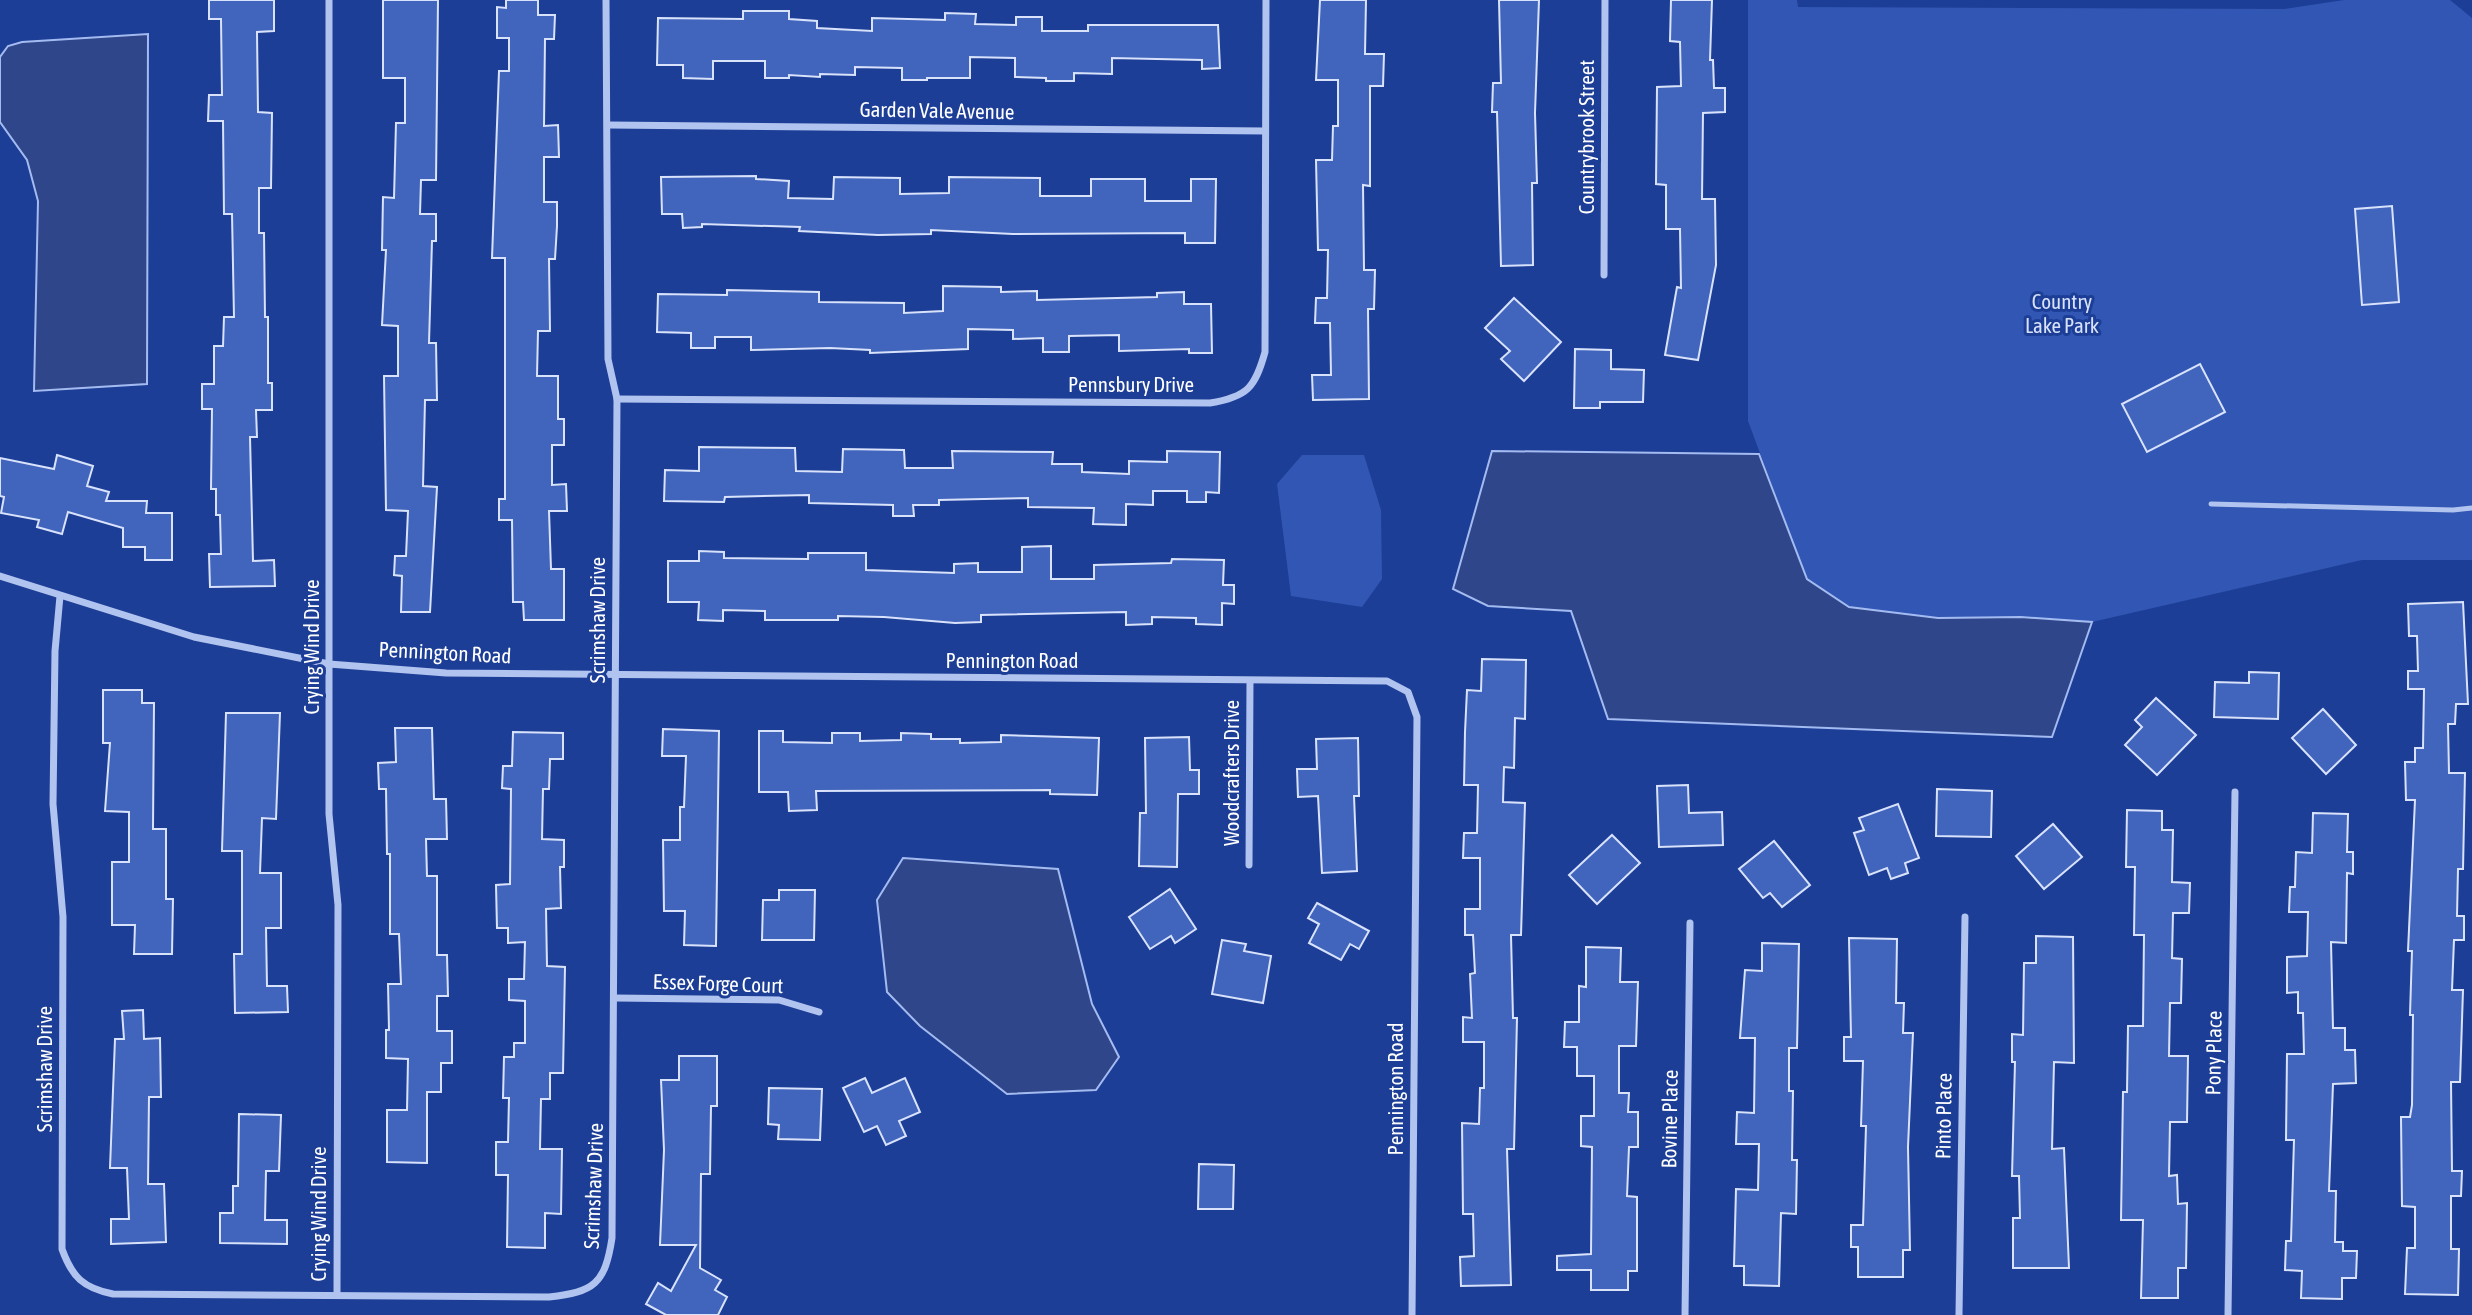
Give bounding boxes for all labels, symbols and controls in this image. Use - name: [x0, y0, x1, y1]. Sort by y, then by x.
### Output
- street label: Countrybrook Street: [1574, 60, 1598, 214]
- street label: Garden Vale Avenue: [859, 97, 1015, 123]
- park label: Country Lake Park: [2025, 289, 2099, 337]
- street label: Pennsbury Drive: [1068, 372, 1194, 396]
- street label: Scrimshaw Drive: [585, 557, 609, 683]
- street label: Crying Wind Drive: [299, 579, 323, 715]
- street label: Pennington Road: [378, 637, 512, 667]
- street label: Pennington Road: [946, 648, 1078, 672]
- street label: Woodcrafters Drive: [1219, 700, 1243, 846]
- street label: Essex Forge Court: [652, 969, 784, 997]
- street label: Scrimshaw Drive: [32, 1006, 56, 1132]
- street label: Pony Place: [2200, 1010, 2226, 1095]
- street label: Pennington Road: [1383, 1023, 1407, 1155]
- street label: Bovine Place: [1656, 1069, 1682, 1168]
- street label: Pinto Place: [1930, 1073, 1956, 1159]
- street label: Scrimshaw Drive: [579, 1122, 607, 1249]
- street label: Crying Wind Drive: [306, 1146, 330, 1282]

